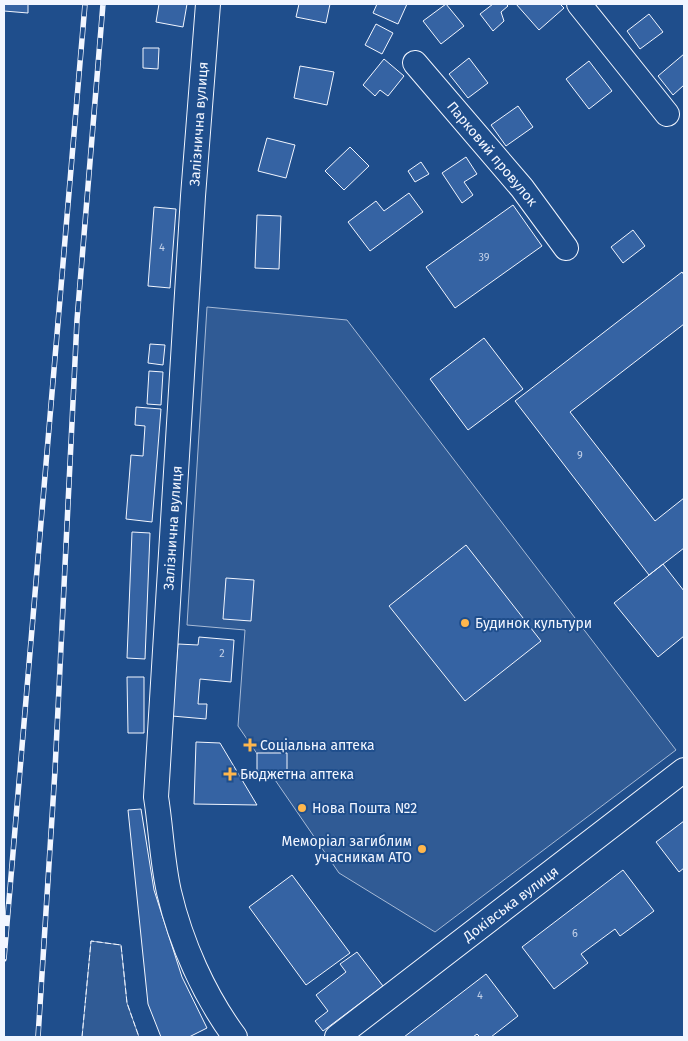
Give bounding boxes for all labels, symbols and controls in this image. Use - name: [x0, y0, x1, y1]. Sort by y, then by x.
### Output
- street label: Залізнична вулиця: [186, 61, 212, 187]
- street label: Парковий провулок: [443, 98, 541, 211]
- house number: 4: [159, 241, 165, 254]
- house number: 39: [478, 251, 490, 264]
- house number: 9: [577, 449, 583, 462]
- street label: Залізнична вулиця: [160, 465, 186, 591]
- place label: Будинок культури: [475, 615, 592, 632]
- marker: Будинок культури: [459, 617, 471, 629]
- house number: 2: [219, 647, 225, 660]
- place label: Соціальна аптека: [260, 737, 375, 754]
- marker: Соціальна аптека: [244, 739, 256, 751]
- place label: Бюджетна аптека: [240, 766, 354, 783]
- marker: Бюджетна аптека: [224, 768, 236, 780]
- place label: Нова Пошта №2: [312, 800, 417, 817]
- marker: Нова Пошта №2: [296, 802, 308, 814]
- place label: Меморіал загиблим учасникам АТО: [282, 833, 412, 866]
- marker: Меморіал загиблим учасникам АТО: [416, 843, 428, 855]
- street label: Доківська вулиця: [459, 863, 562, 946]
- house number: 6: [572, 927, 578, 940]
- house number: 4: [477, 989, 483, 1002]

